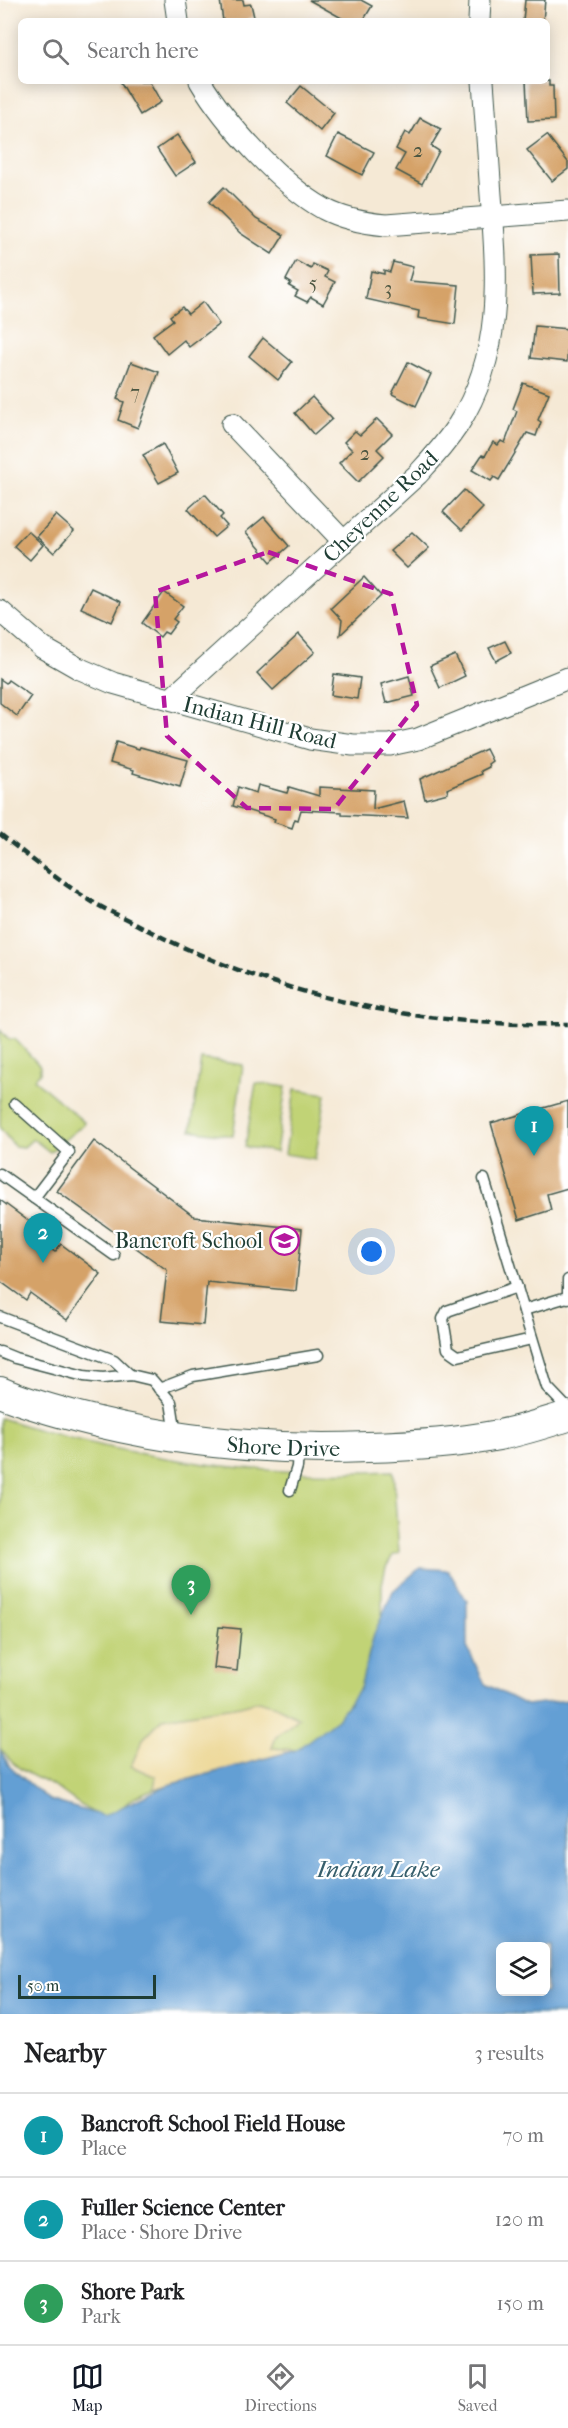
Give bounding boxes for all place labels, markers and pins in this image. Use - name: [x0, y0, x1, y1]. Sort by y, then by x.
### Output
- pin: 1: [514, 1106, 554, 1156]
- pin: 2: [24, 1214, 63, 1263]
- school or university icon: Bancroft School: [268, 1224, 300, 1256]
- place label: Bancroft School: [115, 1228, 263, 1254]
- pin: 3: [172, 1566, 210, 1615]

